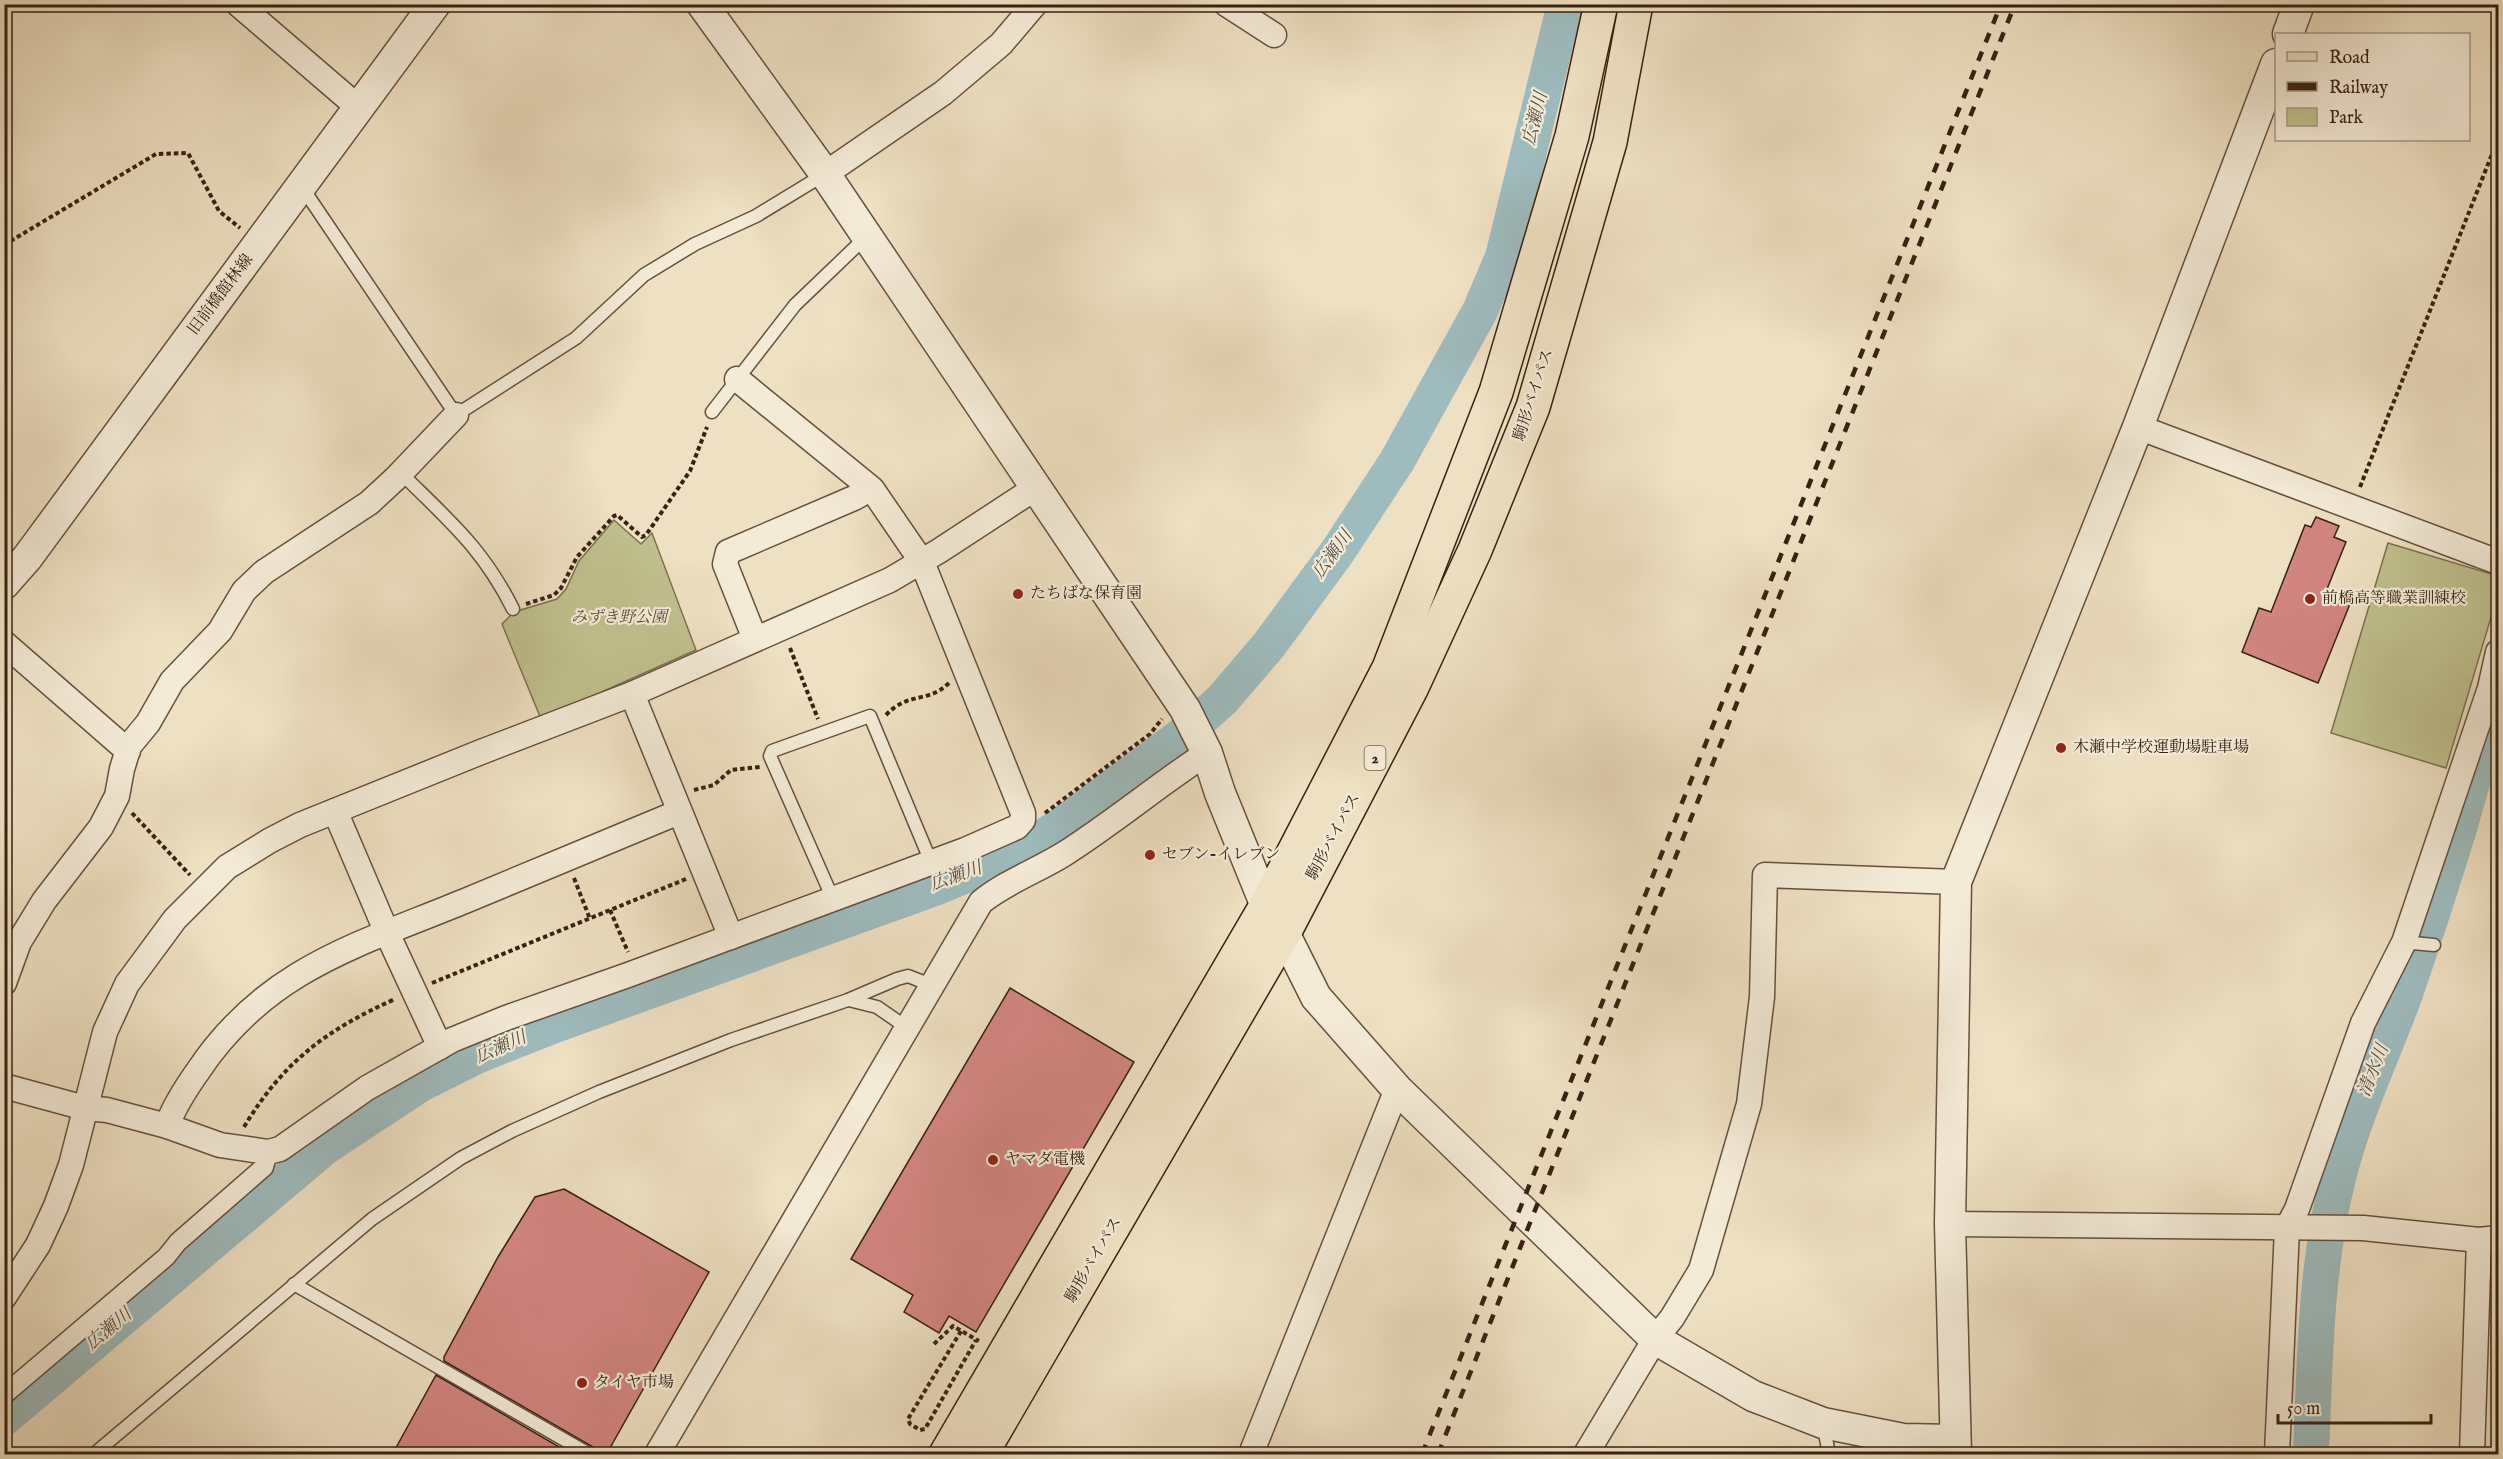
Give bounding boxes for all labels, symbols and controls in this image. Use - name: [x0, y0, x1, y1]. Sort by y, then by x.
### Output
- legend: [2275, 33, 2470, 141]
- text: Road: [2329, 47, 2370, 70]
- text: Railway: [2329, 77, 2388, 100]
- water label: 広瀬川: [1518, 88, 1554, 148]
- text: Park: [2329, 107, 2364, 130]
- street label: 旧前橋館林線: [184, 251, 258, 339]
- street label: 駒形バイパス: [1510, 346, 1558, 444]
- water label: 広瀬川: [1308, 525, 1359, 584]
- place label: たちばな保育園: [1030, 584, 1142, 604]
- marker: たちばな保育園: [1011, 587, 1025, 601]
- place label: 前橋高等職業訓練校: [2322, 589, 2466, 609]
- marker: 前橋高等職業訓練校: [2303, 592, 2317, 606]
- park label: みずき野公園: [571, 608, 670, 628]
- place label: 木瀬中学校運動場駐車場: [2073, 738, 2249, 758]
- marker: 木瀬中学校運動場駐車場: [2054, 741, 2068, 755]
- road number: 2: [1364, 746, 1386, 770]
- street label: 駒形バイパス: [1303, 790, 1365, 884]
- place label: セブン-イレブン: [1162, 845, 1280, 865]
- marker: セブン-イレブン: [1143, 848, 1157, 862]
- water label: 広瀬川: [927, 856, 987, 897]
- water label: 広瀬川: [472, 1026, 532, 1069]
- water label: 清水川: [2353, 1040, 2396, 1100]
- place label: ヤマダ電機: [1005, 1150, 1085, 1170]
- marker: ヤマダ電機: [986, 1153, 1000, 1167]
- street label: 駒形バイパス: [1061, 1214, 1127, 1306]
- water label: 広瀬川: [81, 1303, 139, 1356]
- place label: タイヤ市場: [594, 1373, 674, 1393]
- marker: タイヤ市場: [575, 1376, 589, 1390]
- scale bar: [2278, 1387, 2431, 1425]
- text: 50 m: [2287, 1398, 2320, 1421]

